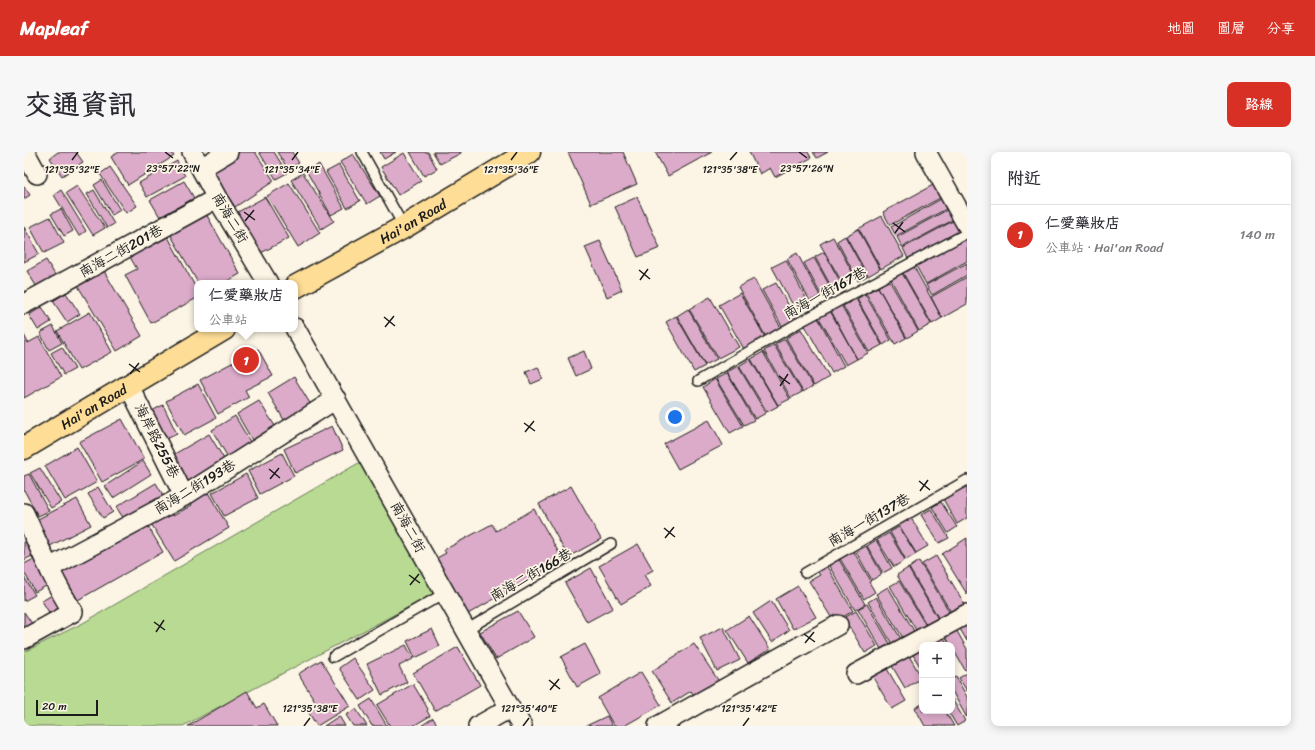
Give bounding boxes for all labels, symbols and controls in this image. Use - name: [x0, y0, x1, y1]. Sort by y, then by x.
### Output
- text: Mapleaf: [20, 12, 88, 45]
- text: 地圖: [1167, 16, 1195, 41]
- text: 圖層: [1217, 16, 1245, 41]
- text: 分享: [1267, 16, 1295, 41]
- text: 交通資訊: [24, 80, 136, 129]
- button: 路線: [1227, 82, 1291, 127]
- text: 23°57'22"N: [146, 160, 200, 178]
- text: 23°57'26"N: [780, 160, 834, 178]
- text: 121°35'32"E: [45, 161, 101, 179]
- text: 121°35'34"E: [264, 161, 321, 179]
- text: 121°35'36"E: [484, 161, 540, 179]
- text: 121°35'38"E: [702, 161, 759, 179]
- text: 附近: [1007, 163, 1041, 193]
- street label: 南海二街: [205, 188, 255, 248]
- street label: Hai'an Road: [375, 191, 453, 251]
- text: 仁愛藥妝店: [1045, 210, 1120, 236]
- street label: 南海二街201巷: [74, 217, 169, 284]
- text: 1: [1017, 223, 1023, 246]
- text: 140 m: [1240, 223, 1275, 246]
- text: 公車站 · Hai'an Road: [1045, 236, 1163, 259]
- street label: 南海一街167巷: [779, 259, 872, 326]
- popup: [194, 280, 298, 332]
- text: 仁愛藥妝店: [208, 282, 284, 308]
- text: 公車站: [208, 308, 248, 331]
- pin: 1: [233, 345, 259, 375]
- street label: Hai'an Road: [55, 376, 133, 436]
- street label: 海岸路255巷: [127, 399, 187, 484]
- your location: [665, 407, 685, 427]
- street label: 南海二街193巷: [149, 452, 242, 521]
- street label: 南海一街137巷: [823, 486, 916, 554]
- street label: 南海二街: [383, 496, 433, 558]
- street label: 南海二街166巷: [485, 541, 578, 609]
- map controls: [919, 642, 955, 714]
- button: +: [919, 642, 955, 678]
- button: −: [919, 678, 955, 714]
- text: 20 m: [42, 697, 67, 716]
- scale bar: [36, 698, 98, 717]
- text: 121°35'38"E: [282, 700, 339, 718]
- text: 121°35'40"E: [501, 700, 559, 718]
- text: 121°35'42"E: [721, 700, 778, 718]

